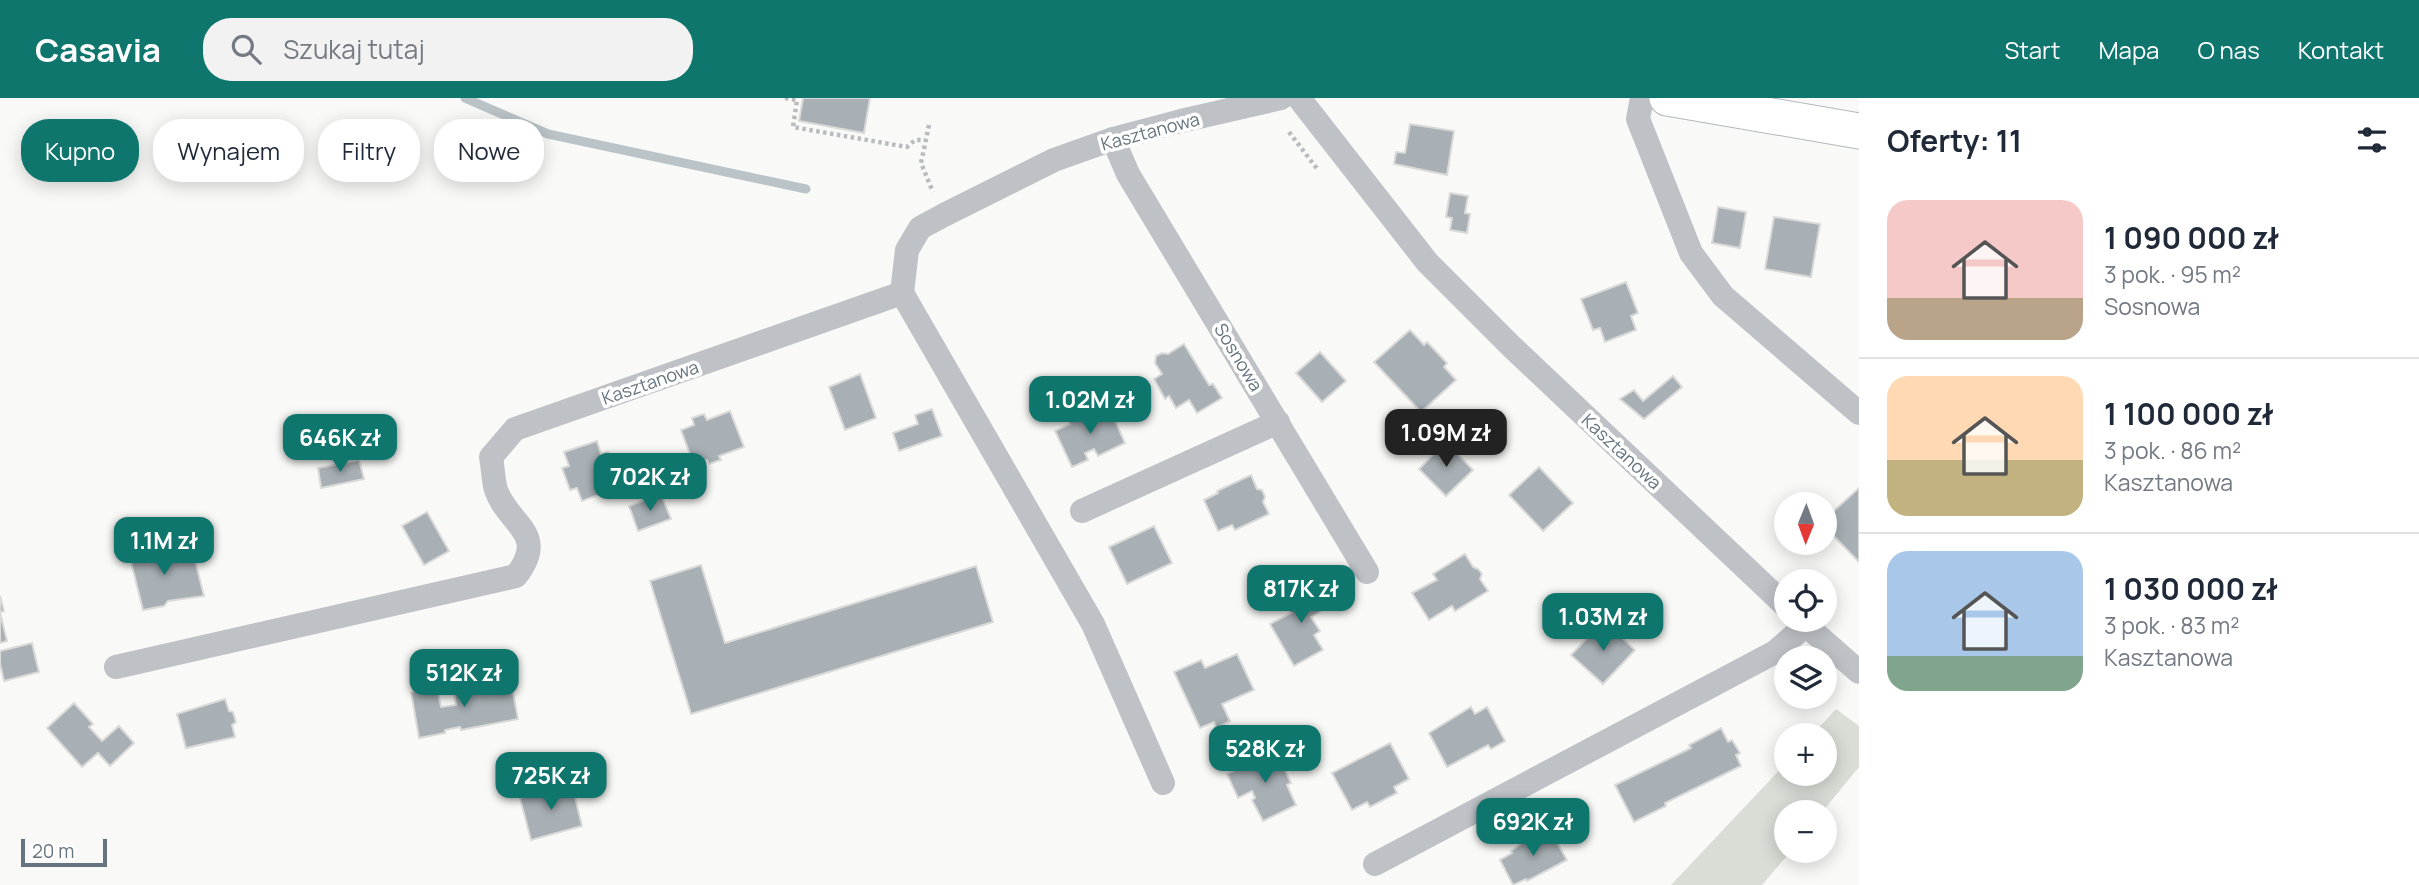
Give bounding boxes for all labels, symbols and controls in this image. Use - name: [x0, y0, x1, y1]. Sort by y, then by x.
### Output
- search box: [203, 18, 693, 81]
- text: Casavia: [35, 27, 161, 72]
- icon: search: [227, 30, 265, 68]
- text: Szukaj tutaj: [283, 31, 425, 67]
- text: Start: [2004, 33, 2060, 66]
- text: Mapa: [2098, 33, 2159, 66]
- text: O nas: [2197, 33, 2260, 66]
- text: Kontakt: [2298, 33, 2384, 66]
- street label: Kasztanowa: [1098, 106, 1202, 156]
- chip: Kupno: [21, 119, 139, 182]
- chip: Wynajem: [153, 119, 304, 182]
- chip: Filtry: [318, 119, 420, 182]
- chip: Nowe: [434, 119, 544, 182]
- text: Oferty: 11: [1887, 120, 2022, 161]
- icon: filters: [2353, 121, 2391, 159]
- text: 1 090 000 zł: [2104, 217, 2279, 258]
- icon: home: [1943, 228, 2027, 312]
- text: 3 pok. · 95 m²: [2104, 258, 2241, 290]
- text: Sosnowa: [2104, 290, 2200, 322]
- street label: Sosnowa: [1209, 319, 1269, 395]
- street label: Kasztanowa: [598, 354, 702, 410]
- pin: 1.02M zł: [1018, 376, 1162, 436]
- text: 1.02M zł: [1045, 383, 1135, 415]
- text: 1 100 000 zł: [2104, 393, 2274, 434]
- icon: home: [1943, 404, 2027, 488]
- street label: Kasztanowa: [1577, 408, 1667, 494]
- pin: 1.09M zł: [1374, 410, 1518, 469]
- pin: 646K zł: [275, 414, 405, 474]
- text: 1.09M zł: [1401, 416, 1491, 448]
- text: 646K zł: [299, 421, 381, 453]
- text: 3 pok. · 86 m²: [2104, 434, 2241, 466]
- pin: 702K zł: [585, 454, 715, 513]
- text: 702K zł: [610, 460, 690, 492]
- text: Kasztanowa: [2104, 466, 2233, 498]
- north arrow: [1774, 492, 1838, 555]
- map controls: [1774, 492, 1837, 863]
- pin: 1.1M zł: [99, 518, 229, 577]
- text: 1.1M zł: [130, 524, 198, 556]
- pin: 817K zł: [1236, 566, 1366, 625]
- text: 1 030 000 zł: [2104, 568, 2278, 609]
- button: locate: [1774, 569, 1837, 632]
- text: 817K zł: [1263, 572, 1339, 604]
- icon: home: [1943, 579, 2027, 663]
- pin: 1.03M zł: [1531, 594, 1675, 653]
- text: 1.03M zł: [1558, 600, 1648, 632]
- text: 3 pok. · 83 m²: [2104, 609, 2240, 641]
- text: Kasztanowa: [2104, 641, 2233, 673]
- button: layers: [1774, 646, 1837, 709]
- pin: 512K zł: [399, 650, 529, 709]
- text: 512K zł: [426, 656, 502, 688]
- button: +: [1774, 723, 1837, 786]
- pin: 528K zł: [1200, 726, 1330, 785]
- text: 528K zł: [1225, 732, 1305, 764]
- pin: 725K zł: [486, 752, 616, 812]
- text: 725K zł: [512, 759, 590, 791]
- pin: 692K zł: [1468, 798, 1598, 858]
- button: −: [1774, 800, 1837, 863]
- text: 692K zł: [1492, 805, 1574, 837]
- scale bar: [21, 836, 107, 868]
- text: 20 m: [32, 838, 74, 864]

